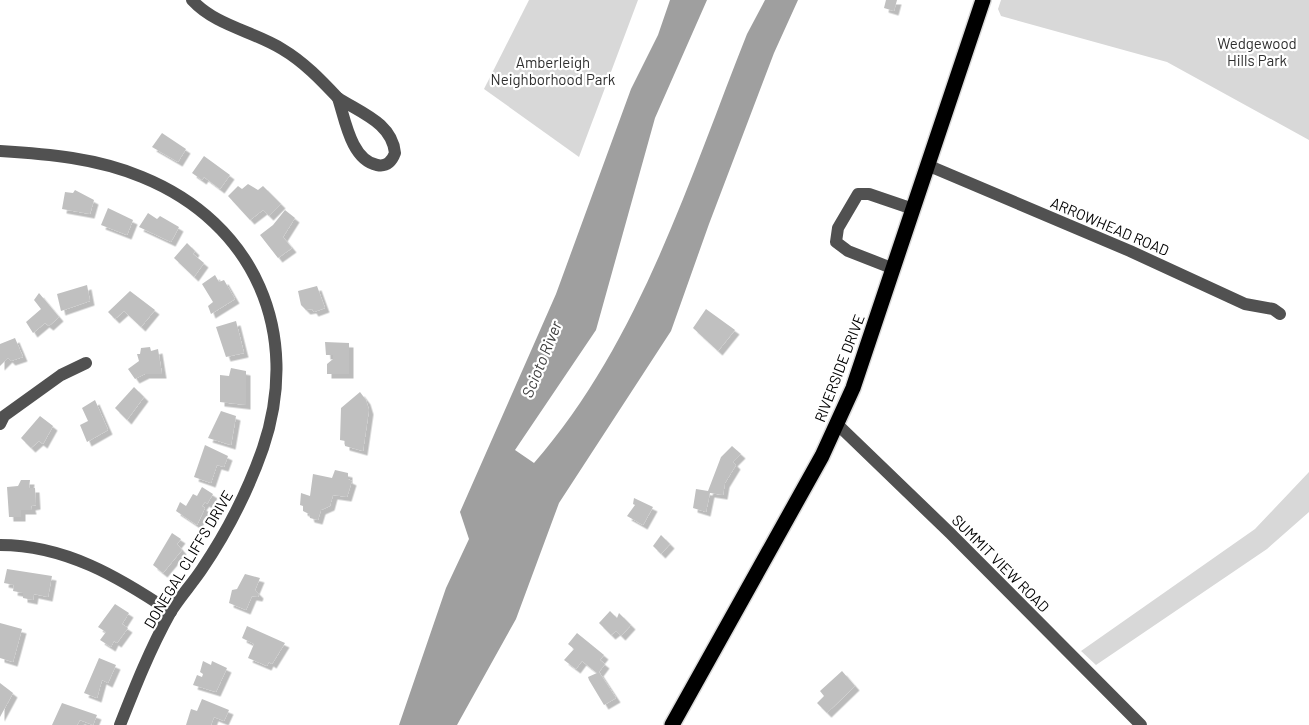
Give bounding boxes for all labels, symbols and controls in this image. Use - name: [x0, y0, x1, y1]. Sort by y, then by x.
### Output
- park label: Wedgewood Hills Park: [1217, 34, 1297, 69]
- park label: Amberleigh Neighborhood Park: [491, 53, 616, 88]
- street label: ARROWHEAD ROAD: [1048, 193, 1172, 259]
- street label: RIVERSIDE DRIVE: [810, 312, 868, 424]
- water label: Scioto River: [517, 317, 565, 400]
- street label: DONEGAL CLIFFS DRIVE: [140, 487, 236, 631]
- street label: SUMMIT VIEW ROAD: [949, 511, 1053, 615]

